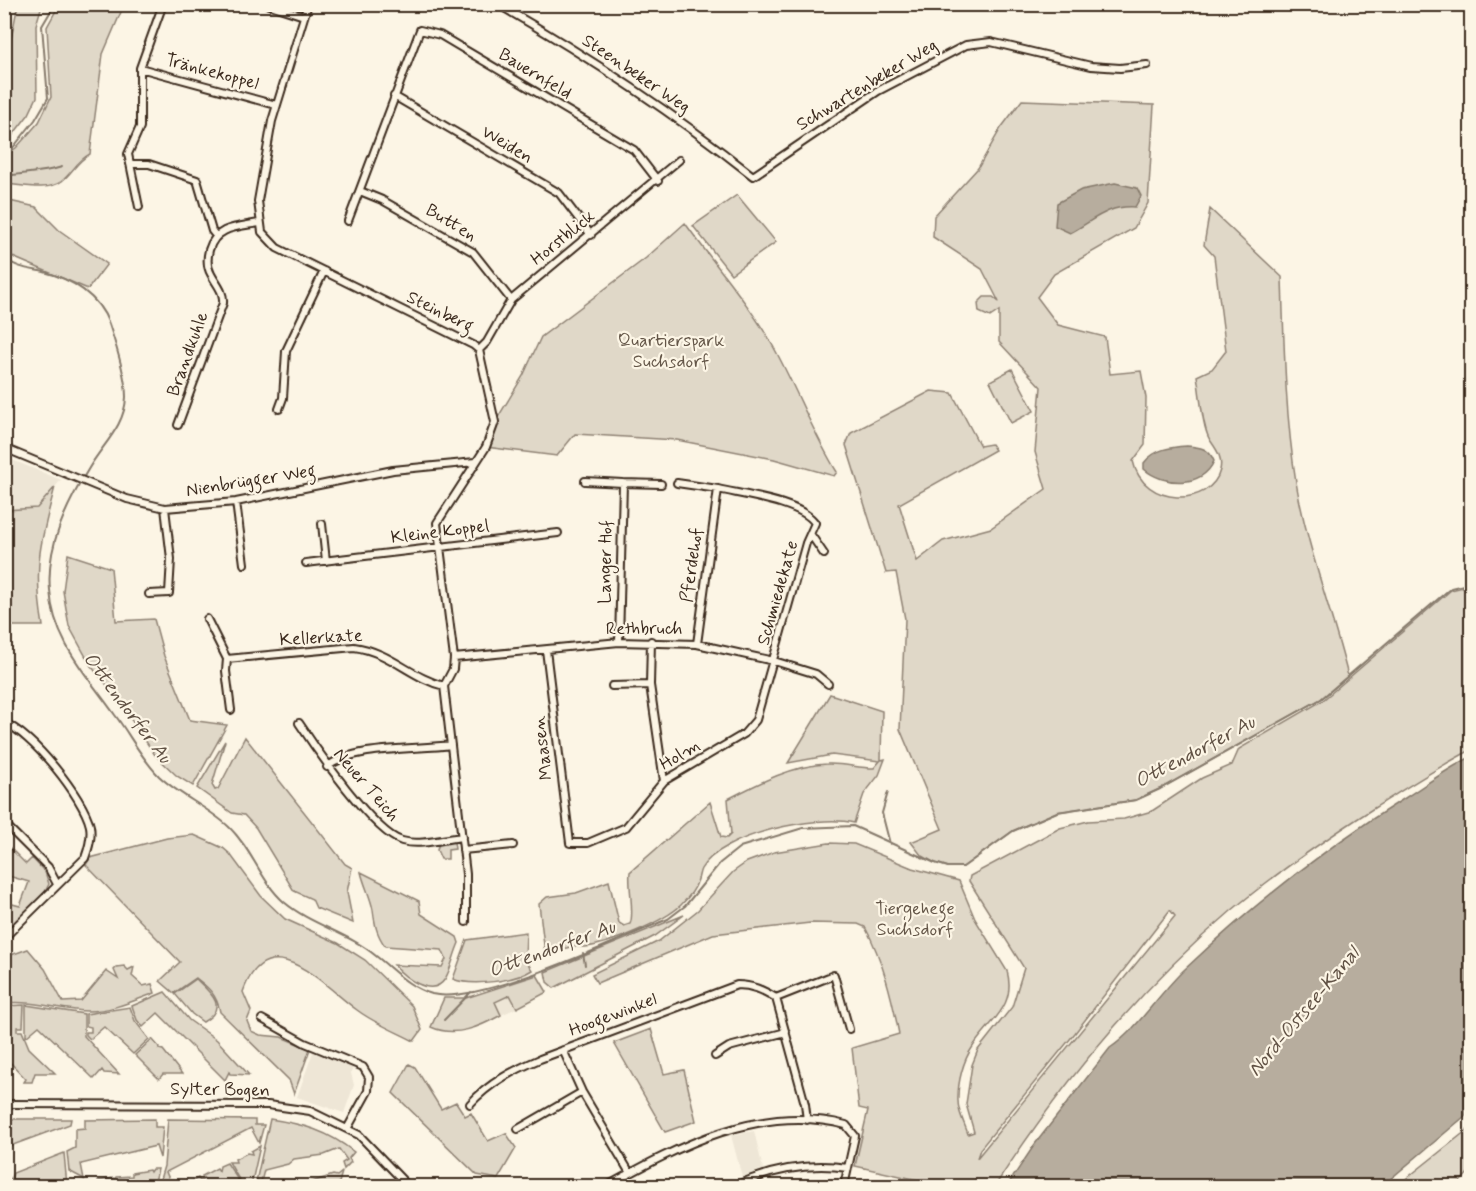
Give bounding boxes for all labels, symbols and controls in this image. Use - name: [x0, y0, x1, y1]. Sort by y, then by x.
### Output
- street label: Steenbeker Weg: [577, 29, 695, 119]
- street label: Schwartenbeker Weg: [792, 33, 942, 137]
- street label: Bauernfeld: [494, 43, 576, 105]
- street label: Tränkekoppel: [163, 48, 261, 96]
- street label: Weiden: [477, 120, 537, 170]
- street label: Butten: [421, 198, 481, 248]
- street label: Horstblick: [526, 205, 600, 271]
- street label: Steinberg: [402, 286, 477, 340]
- street label: Brandkuhle: [162, 308, 214, 400]
- park label: Quartierspark Suchsdorf: [618, 329, 724, 374]
- street label: Nienbrügger Weg: [184, 459, 318, 505]
- street label: Kleine Koppel: [389, 514, 491, 550]
- street label: Langer Hof: [593, 520, 620, 604]
- street label: Pferdehof: [675, 526, 709, 604]
- street label: Schmiedekate: [752, 538, 804, 648]
- street label: Rethbruch: [606, 617, 682, 641]
- street label: Kellerkate: [279, 624, 363, 652]
- water label: Ottendorfer Au: [76, 647, 178, 770]
- water label: Ottendorfer Au: [1130, 708, 1261, 795]
- street label: Maasen: [527, 715, 559, 781]
- street label: Holm: [655, 734, 705, 776]
- street label: Neuer Teich: [327, 743, 405, 827]
- park label: Tiergehege Suchsdorf: [875, 897, 955, 942]
- water label: Ottendorfer Au: [485, 913, 620, 984]
- water label: Nord-Ostsee-Kanal: [1242, 939, 1368, 1082]
- street label: Hoogewinkel: [566, 987, 661, 1045]
- street label: Sylter Bogen: [170, 1077, 270, 1103]

